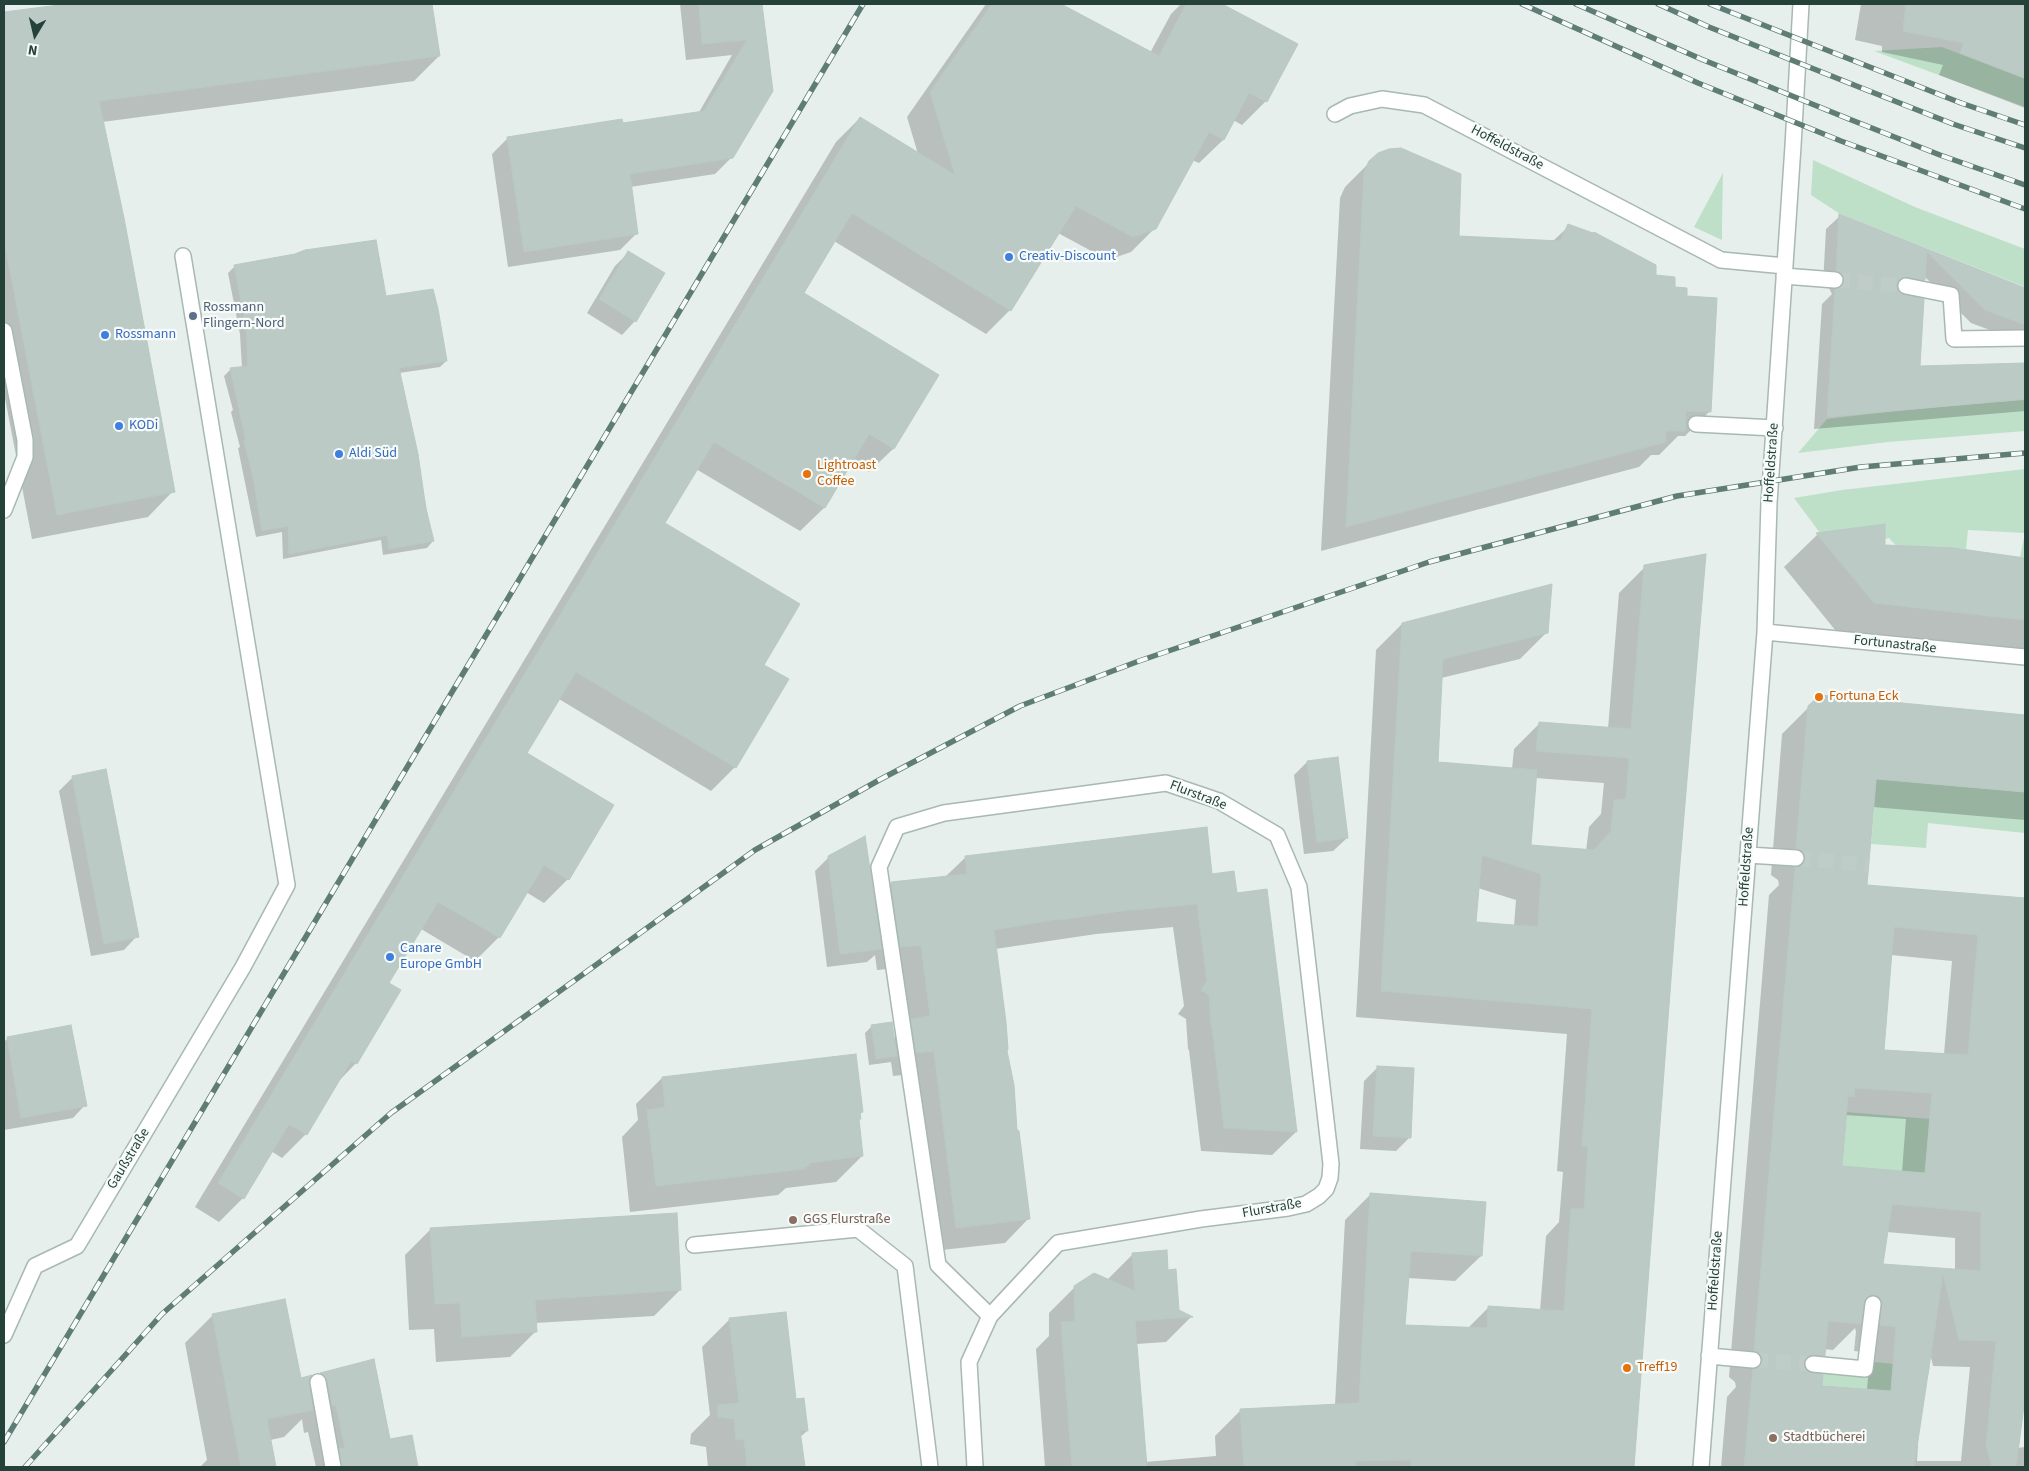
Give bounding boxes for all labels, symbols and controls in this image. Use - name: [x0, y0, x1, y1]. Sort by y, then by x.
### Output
- north arrow: [10, 10, 60, 60]
- text: N: [26, 39, 39, 60]
- street label: Hoffeldstraße: [1468, 122, 1546, 174]
- place label: Creativ-Discount: [1019, 249, 1116, 265]
- marker: Creativ-Discount: [1003, 251, 1015, 263]
- place label: Rossmann Flingern-Nord: [203, 300, 284, 332]
- marker: Rossmann Flingern-Nord: [187, 310, 199, 322]
- place label: Rossmann: [115, 327, 176, 343]
- marker: Rossmann: [99, 329, 111, 341]
- place label: KODi: [129, 418, 158, 434]
- marker: KODi: [113, 420, 125, 432]
- street label: Hoffeldstraße: [1761, 423, 1783, 503]
- place label: Aldi Süd: [349, 446, 397, 462]
- marker: Aldi Süd: [333, 448, 345, 460]
- place label: Lightroast Coffee: [817, 458, 876, 491]
- marker: Lightroast Coffee: [801, 468, 813, 480]
- street label: Fortunastraße: [1853, 632, 1937, 658]
- place label: Fortuna Eck: [1829, 689, 1899, 705]
- marker: Fortuna Eck: [1813, 691, 1825, 703]
- street label: Flurstraße: [1167, 777, 1229, 815]
- street label: Hoffeldstraße: [1736, 827, 1758, 907]
- place label: Canare Europe GmbH: [400, 941, 482, 974]
- marker: Canare Europe GmbH: [384, 951, 396, 963]
- street label: Gaußstraße: [104, 1125, 154, 1193]
- street label: Flurstraße: [1241, 1196, 1303, 1222]
- place label: GGS Flurstraße: [803, 1212, 890, 1228]
- marker: GGS Flurstraße: [787, 1214, 799, 1226]
- street label: Hoffeldstraße: [1705, 1231, 1727, 1311]
- place label: Treff19: [1637, 1360, 1677, 1376]
- marker: Treff19: [1621, 1362, 1633, 1374]
- place label: Stadtbücherei: [1783, 1430, 1866, 1446]
- marker: Stadtbücherei: [1767, 1432, 1779, 1444]

